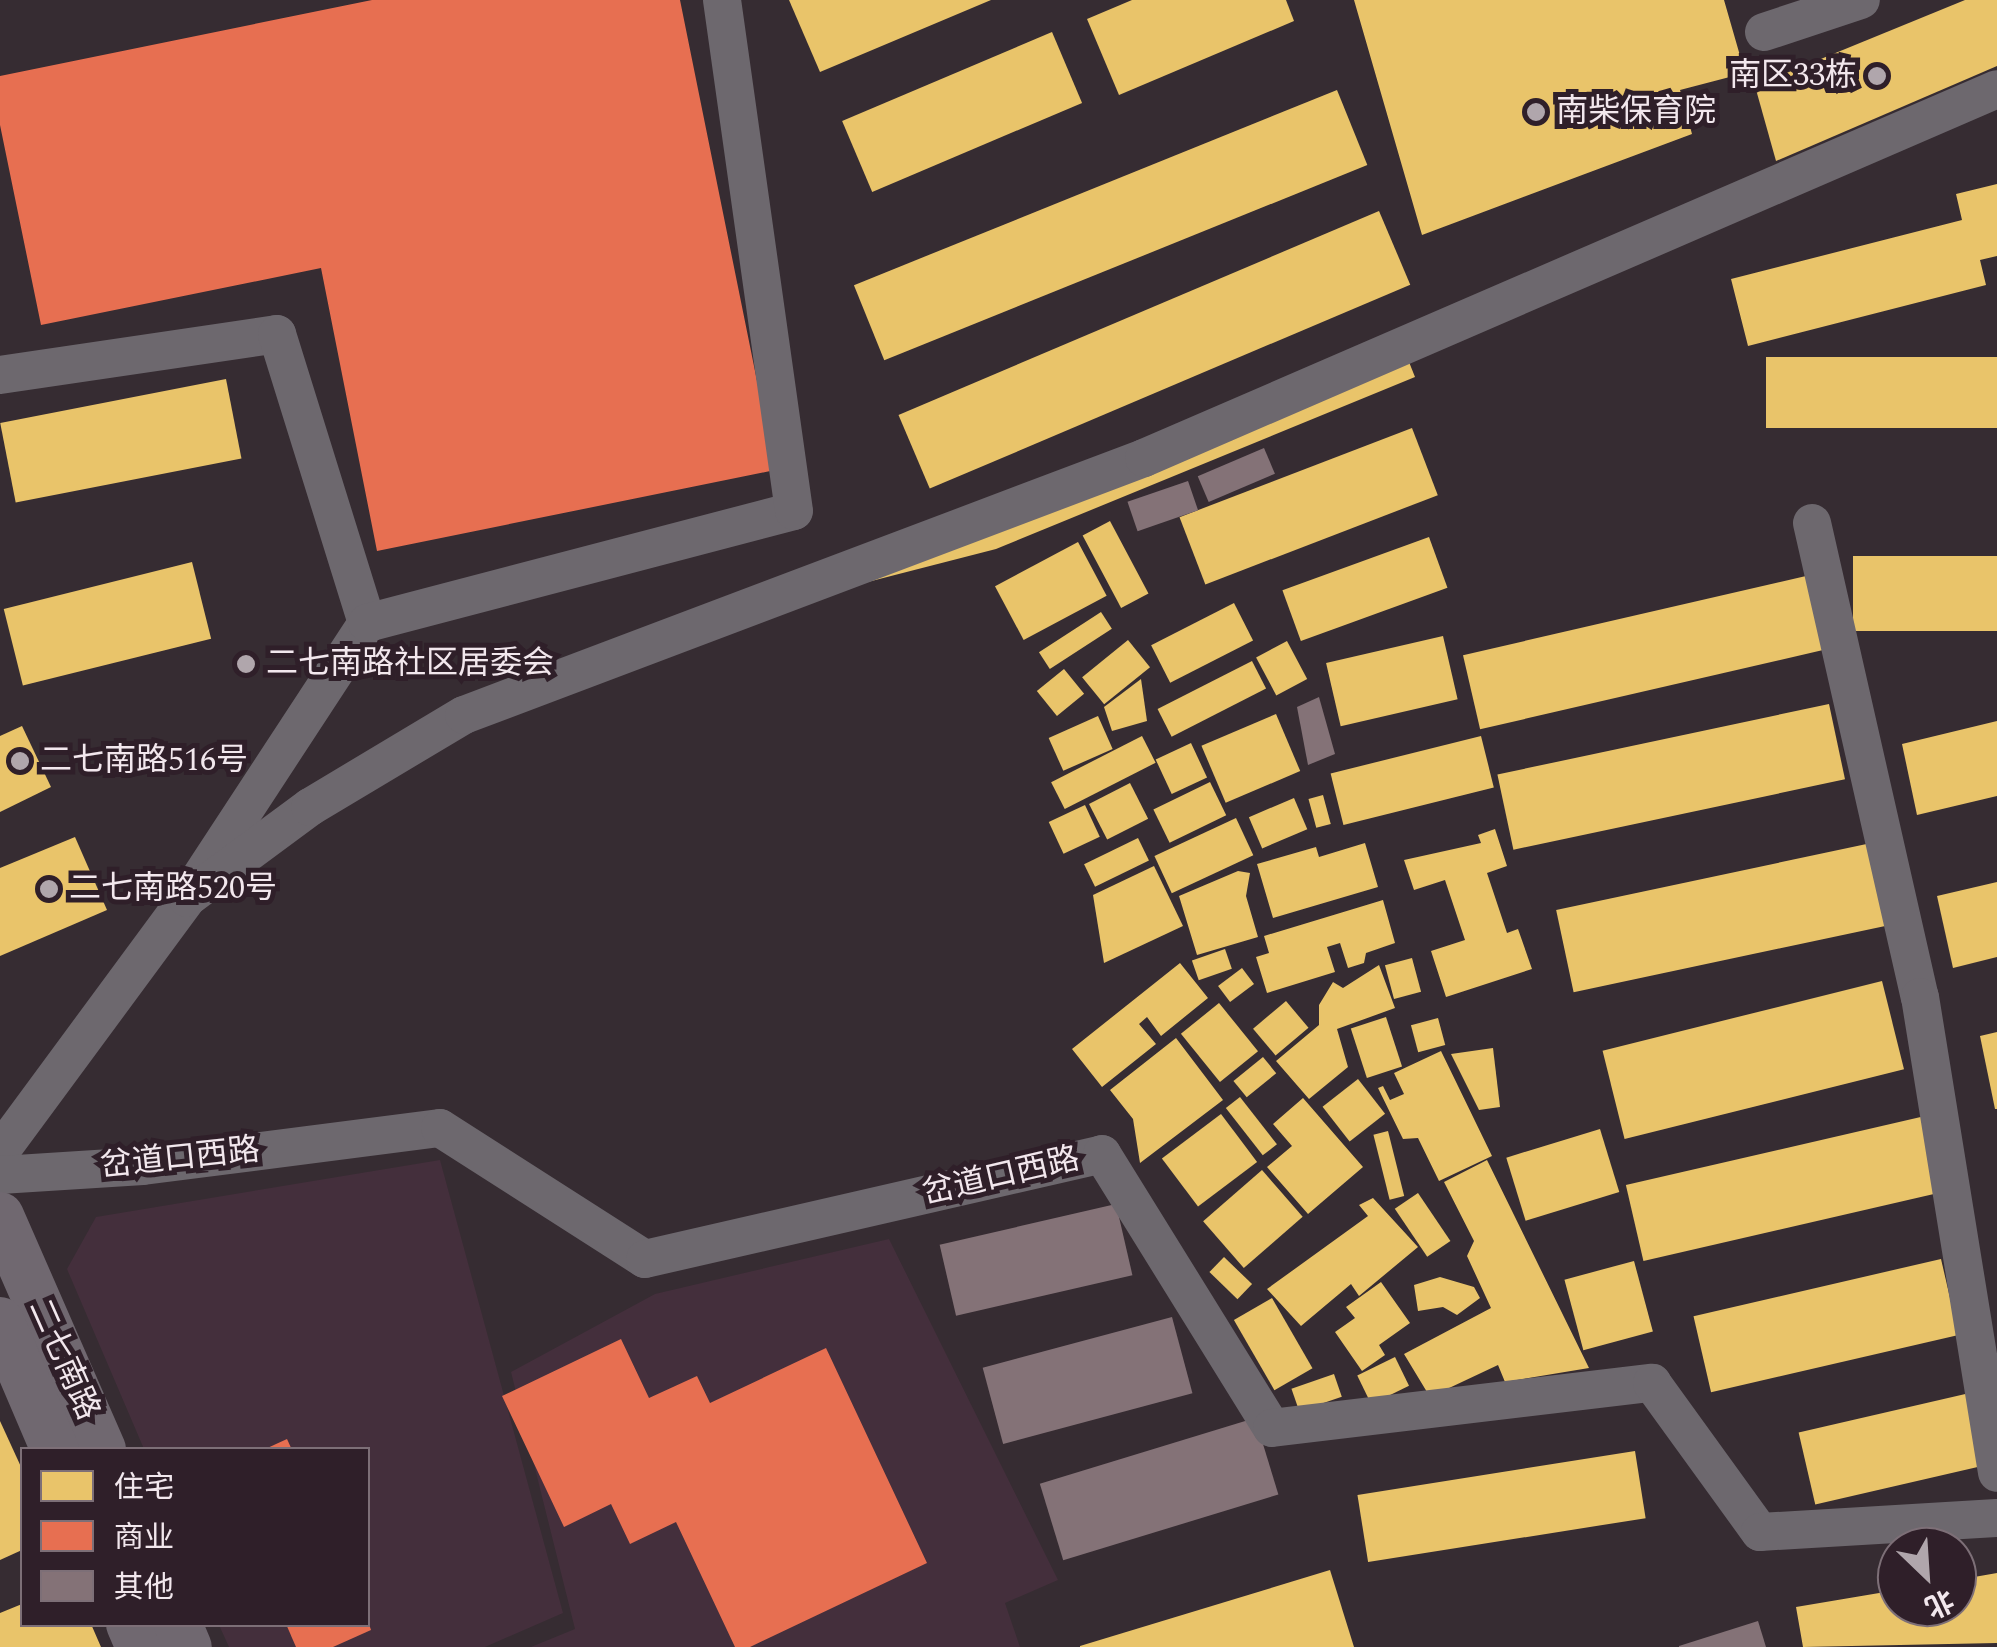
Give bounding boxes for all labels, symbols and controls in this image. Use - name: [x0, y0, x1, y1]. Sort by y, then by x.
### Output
- place label: 南区33栋: [1729, 57, 1857, 95]
- marker: 南区33栋: [1866, 65, 1888, 87]
- place label: 南柴保育院: [1556, 93, 1716, 131]
- marker: 南柴保育院: [1525, 101, 1547, 123]
- place label: 二七南路社区居委会: [266, 645, 554, 683]
- marker: 二七南路社区居委会: [235, 653, 257, 675]
- place label: 二七南路516号: [40, 742, 248, 780]
- marker: 二七南路516号: [9, 750, 31, 772]
- place label: 二七南路520号: [69, 870, 277, 908]
- marker: 二七南路520号: [38, 878, 60, 900]
- street label: 岔道口西路: [98, 1132, 262, 1186]
- street label: 岔道口西路: [919, 1140, 1083, 1214]
- street label: 二七南路: [19, 1294, 107, 1426]
- legend: [20, 1447, 370, 1627]
- text: 住宅: [114, 1465, 174, 1511]
- text: 商业: [114, 1515, 174, 1561]
- north arrow: [1877, 1527, 1977, 1627]
- text: 其他: [114, 1565, 174, 1611]
- text: 北: [1917, 1577, 1961, 1628]

